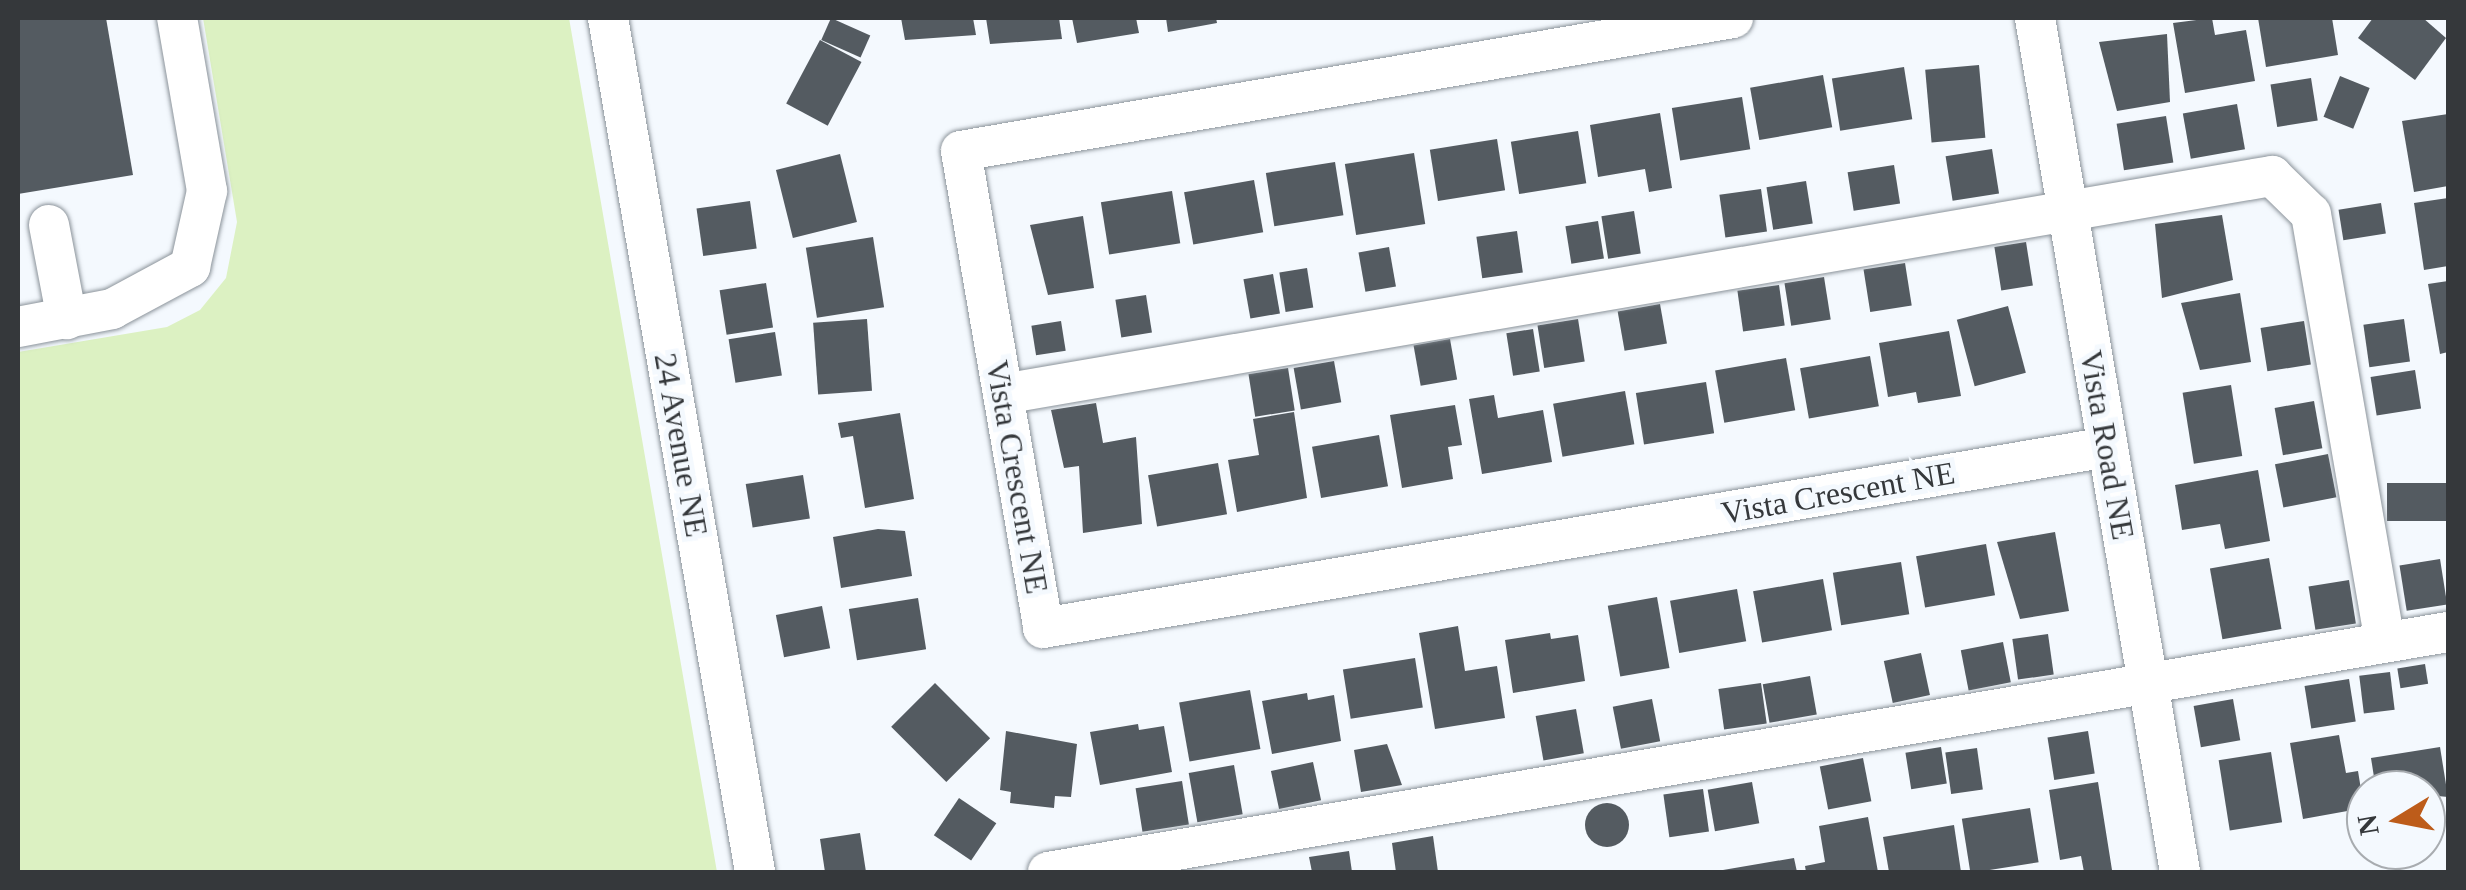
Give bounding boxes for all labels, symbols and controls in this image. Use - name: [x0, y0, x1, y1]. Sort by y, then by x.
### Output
- street label: Vista Road NE: [2071, 347, 2143, 543]
- street label: 24 Avenue NE: [646, 349, 716, 541]
- street label: Vista Crescent NE: [978, 357, 1056, 597]
- street label: Vista Crescent NE: [1718, 454, 1958, 532]
- north arrow: [2346, 770, 2446, 870]
- text: N: [2351, 812, 2385, 838]

